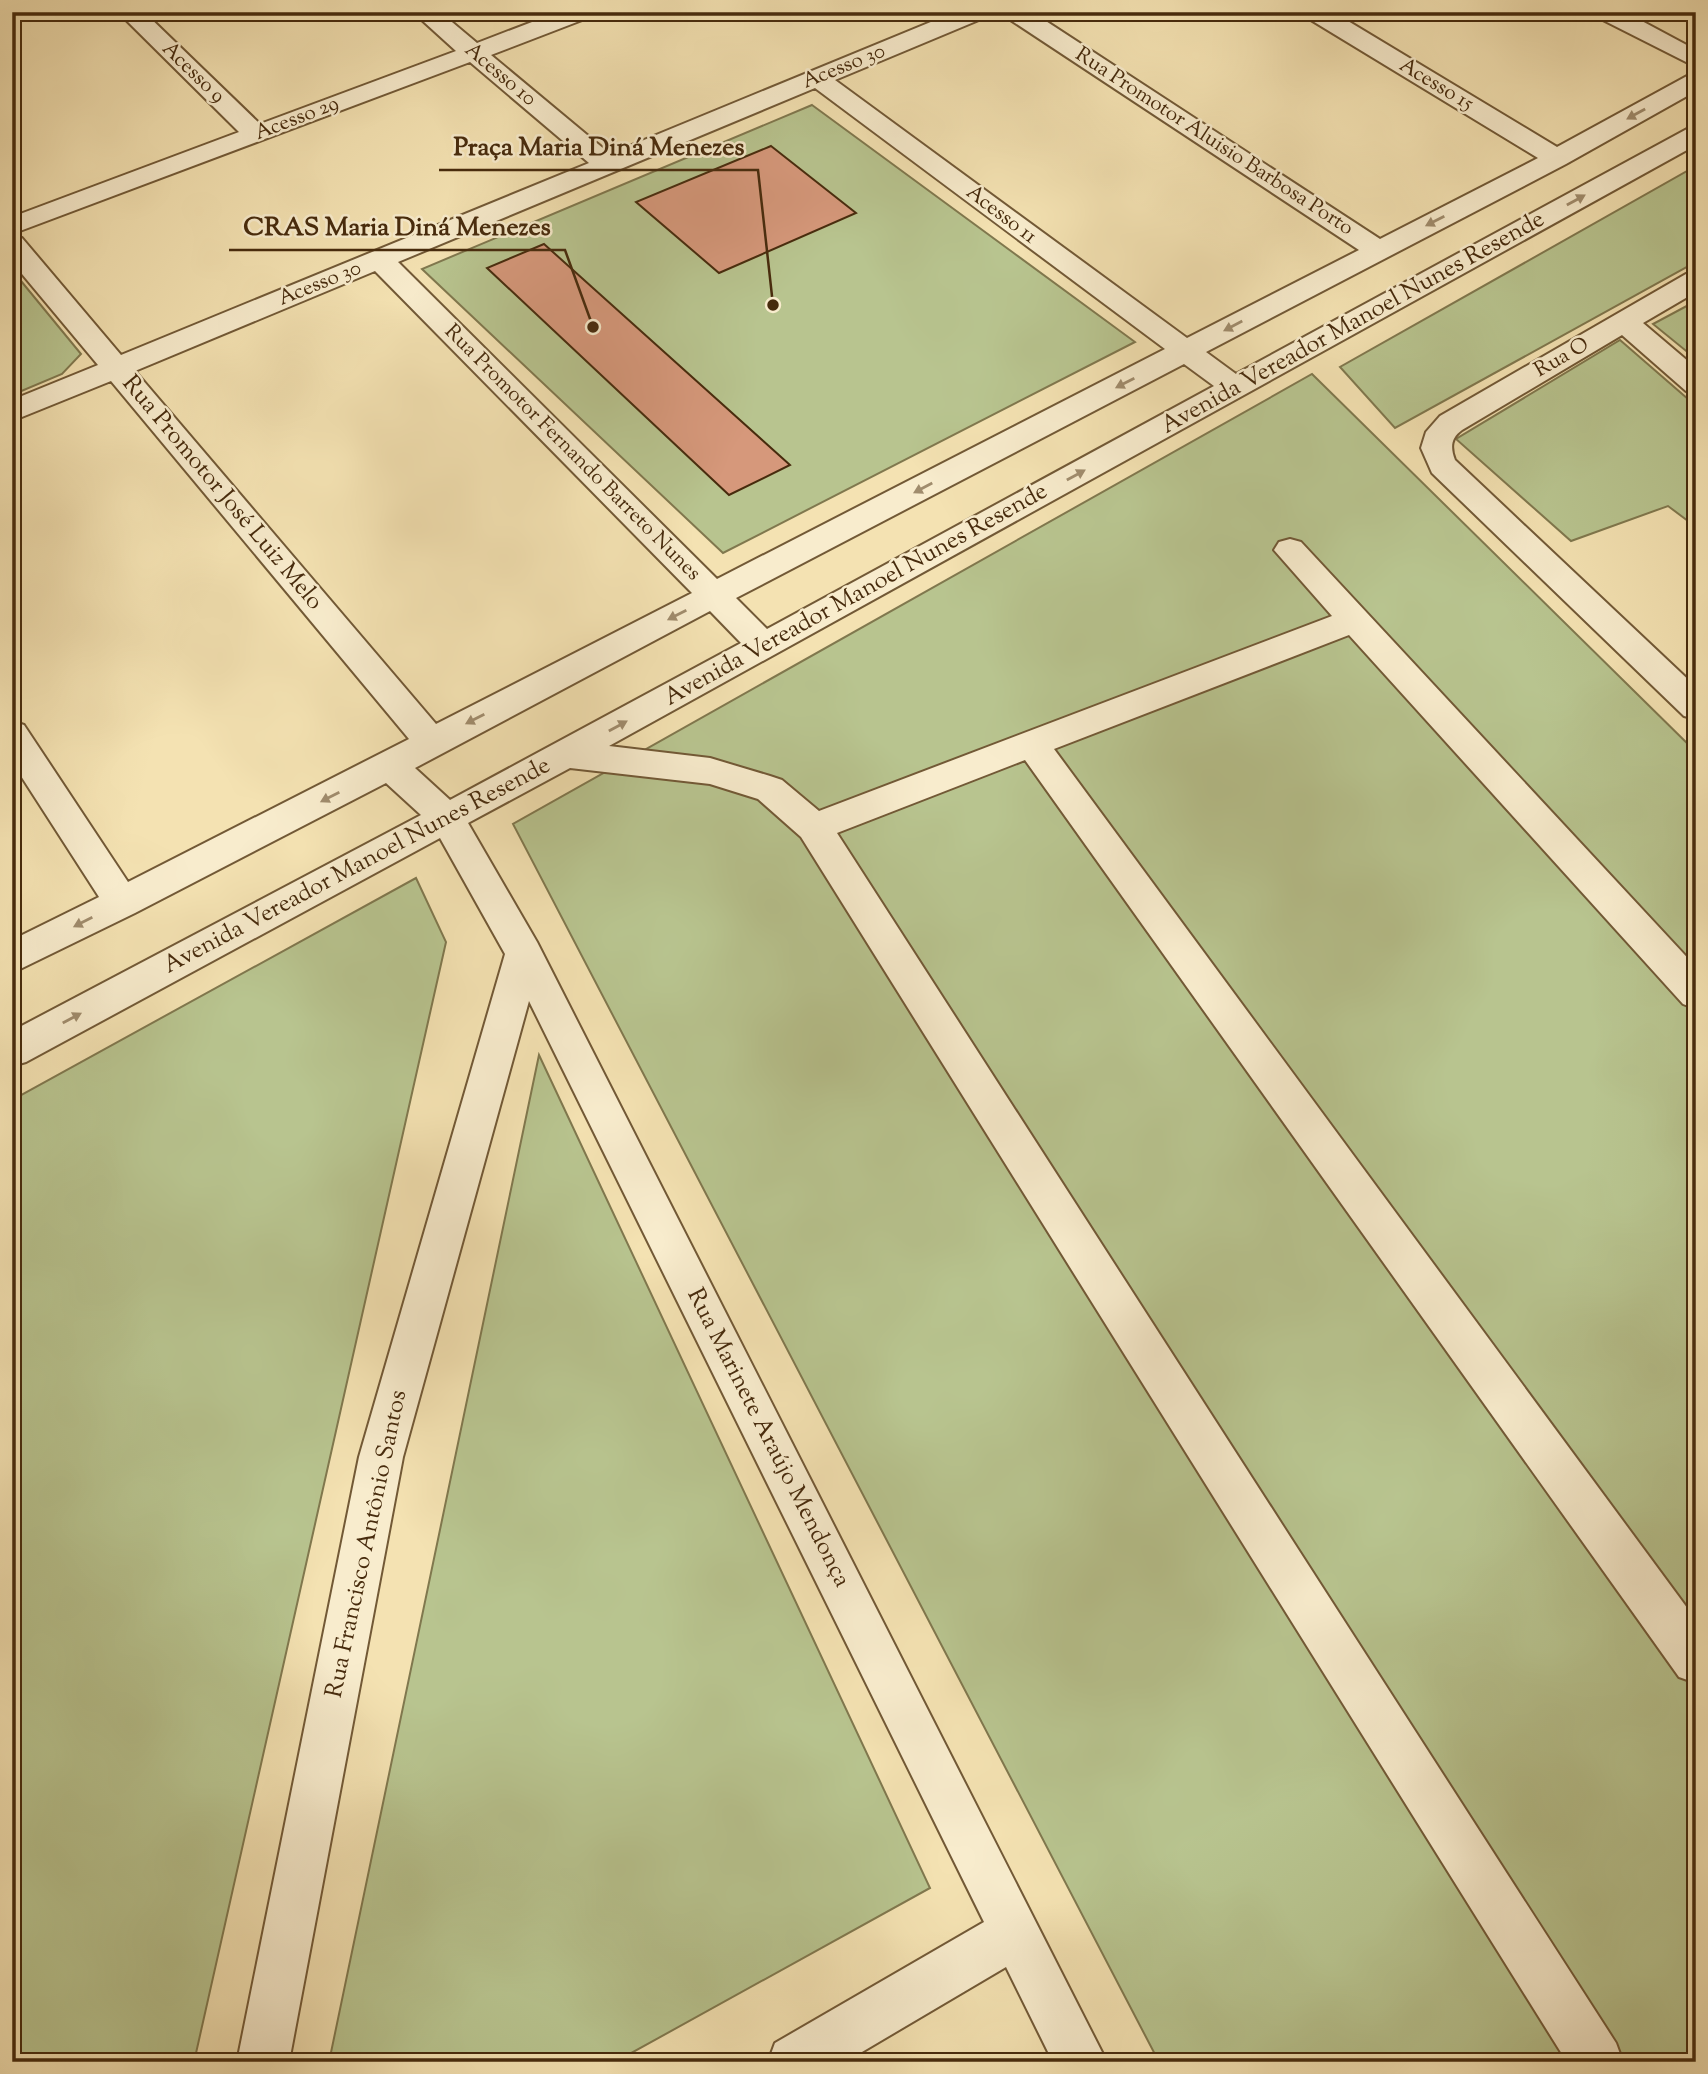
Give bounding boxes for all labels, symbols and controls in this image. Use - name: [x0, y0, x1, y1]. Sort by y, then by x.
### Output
- street label: Acesso 9: [155, 35, 231, 111]
- street label: Acesso 10: [457, 36, 543, 114]
- street label: Acesso 30: [798, 37, 890, 97]
- street label: Rua Promotor Aluisio Barbosa Porto: [1069, 40, 1359, 244]
- street label: Acesso 15: [1393, 51, 1479, 119]
- street label: Acesso 29: [251, 89, 343, 149]
- one-way arrow: [1626, 109, 1646, 120]
- callout: Praça Maria Diná Menezes: [439, 123, 758, 170]
- text: Praça Maria Diná Menezes: [454, 130, 745, 167]
- street label: Acesso 11: [959, 178, 1043, 252]
- one-way arrow: [1566, 194, 1586, 206]
- callout: CRAS Maria Diná Menezes: [229, 203, 565, 250]
- street label: Avenida Vereador Manoel Nunes Resende: [1155, 203, 1551, 443]
- text: CRAS Maria Diná Menezes: [243, 210, 551, 247]
- one-way arrow: [1425, 215, 1445, 226]
- street label: Acesso 30: [274, 254, 366, 314]
- street label: Rua Promotor Fernando Barreto Nunes: [437, 318, 707, 588]
- one-way arrow: [1223, 320, 1243, 332]
- street label: Rua O: [1529, 330, 1595, 386]
- street label: Rua Promotor José Luiz Melo: [113, 368, 331, 618]
- one-way arrow: [1115, 377, 1135, 389]
- one-way arrow: [1066, 469, 1085, 481]
- street label: Avenida Vereador Manoel Nunes Resende: [658, 475, 1054, 715]
- one-way arrow: [913, 482, 933, 493]
- one-way arrow: [667, 609, 687, 621]
- one-way arrow: [465, 713, 485, 725]
- one-way arrow: [609, 720, 628, 732]
- street label: Avenida Vereador Manoel Nunes Resende: [157, 749, 557, 983]
- one-way arrow: [320, 792, 340, 803]
- one-way arrow: [73, 917, 93, 928]
- one-way arrow: [63, 1012, 82, 1024]
- street label: Rua Marinete Araújo Mendonça: [678, 1283, 858, 1593]
- street label: Rua Francisco Antônio Santos: [318, 1387, 416, 1701]

